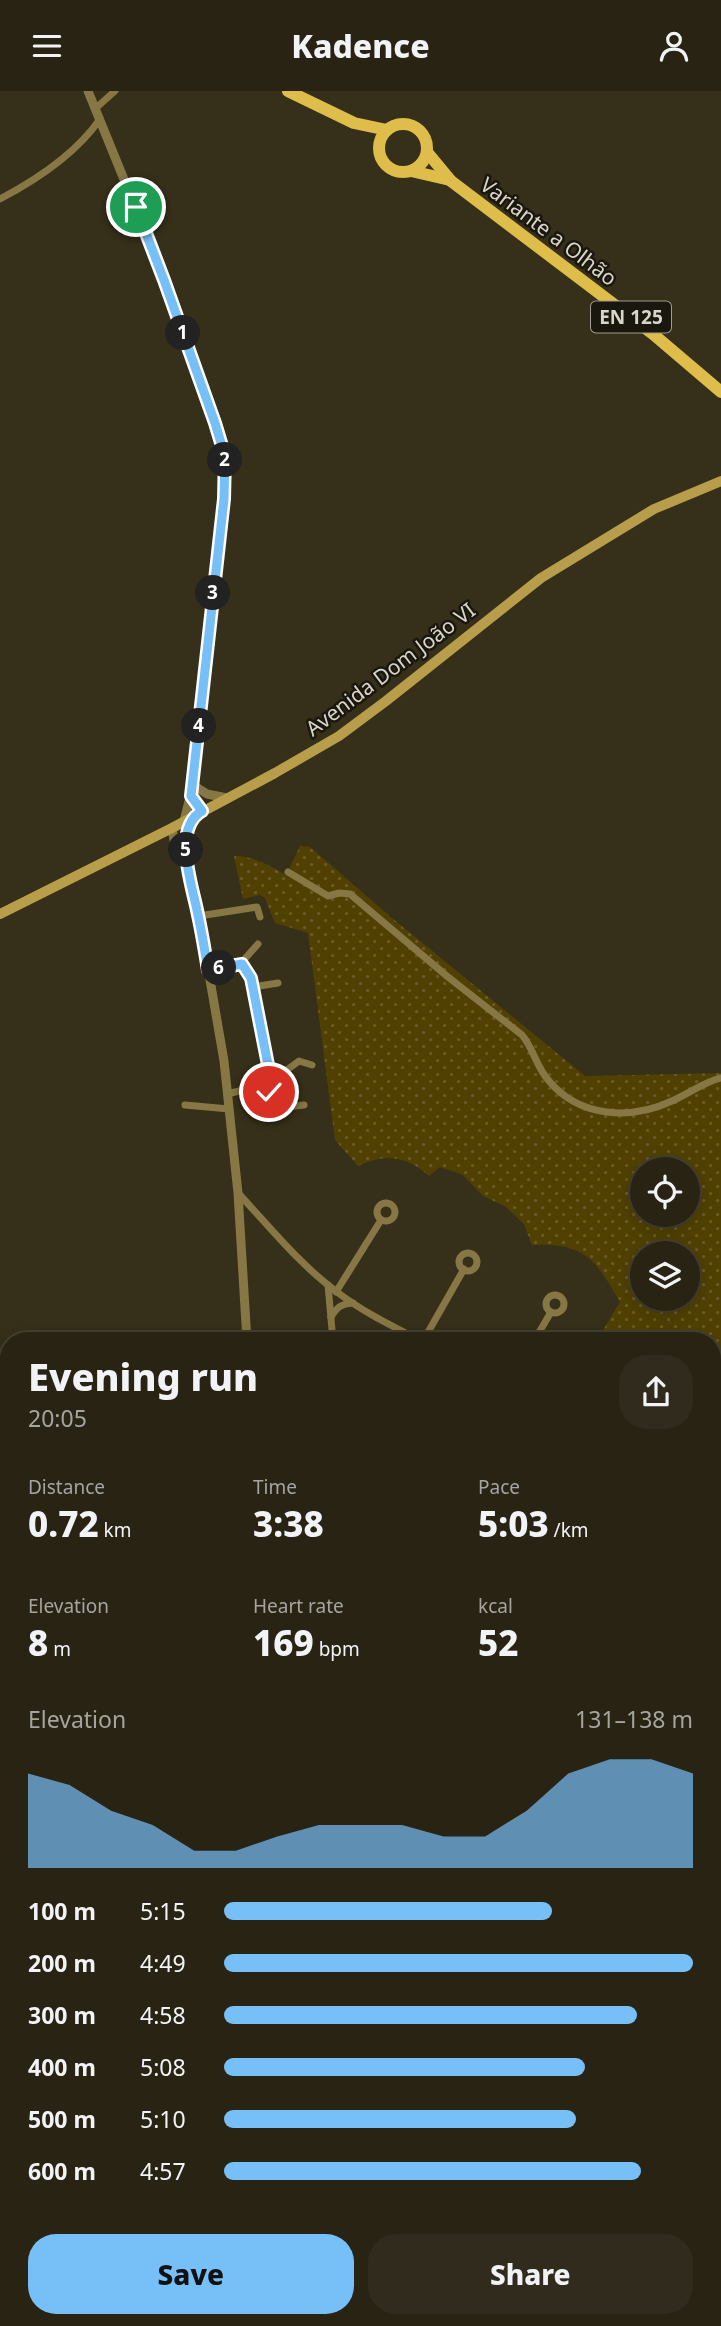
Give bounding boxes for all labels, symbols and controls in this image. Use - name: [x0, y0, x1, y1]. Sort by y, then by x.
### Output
- text: Kadence: [291, 24, 430, 67]
- icon: menu: [28, 27, 66, 65]
- icon: person: [655, 27, 693, 65]
- street label: Variante a Olhão: [475, 170, 623, 292]
- pin: [106, 177, 166, 237]
- icon: arrive: [117, 188, 155, 226]
- road number: EN 125: [591, 301, 671, 333]
- pin: 1: [166, 315, 200, 351]
- text: 1: [177, 319, 188, 345]
- pin: 2: [208, 443, 243, 477]
- text: 2: [219, 446, 230, 472]
- pin: 3: [196, 575, 230, 611]
- text: 3: [207, 579, 218, 605]
- street label: Avenida Dom João VI: [299, 596, 481, 742]
- pin: 4: [182, 709, 216, 743]
- text: 4: [193, 712, 204, 738]
- pin: 5: [168, 833, 204, 867]
- text: 5: [180, 836, 191, 862]
- pin: 6: [202, 951, 236, 985]
- text: 6: [213, 954, 224, 980]
- pin: [239, 1062, 299, 1122]
- icon: check: [250, 1073, 288, 1111]
- map controls: [630, 1157, 700, 1311]
- button: locate: [630, 1157, 700, 1227]
- button: layers: [630, 1241, 700, 1311]
- text: Evening run: [28, 1350, 258, 1402]
- button: share: [619, 1355, 693, 1429]
- text: 20:05: [28, 1402, 87, 1434]
- text: Distance: [28, 1474, 105, 1500]
- text: Time: [253, 1474, 297, 1500]
- text: Pace: [478, 1474, 520, 1500]
- text: 0.72: [28, 1500, 99, 1547]
- text: 3:38: [253, 1500, 324, 1547]
- text: 5:03: [478, 1500, 549, 1547]
- text: km: [99, 1517, 132, 1543]
- text: /km: [549, 1517, 589, 1543]
- text: Elevation: [28, 1593, 109, 1619]
- text: Heart rate: [253, 1593, 344, 1619]
- text: kcal: [478, 1593, 513, 1619]
- text: 8: [28, 1619, 48, 1666]
- text: 169: [253, 1619, 314, 1666]
- text: 52: [478, 1619, 518, 1666]
- text: m: [48, 1636, 71, 1662]
- text: bpm: [314, 1636, 360, 1662]
- text: Elevation: [28, 1703, 126, 1735]
- text: 131–138 m: [575, 1703, 693, 1735]
- text: 100 m: [28, 1895, 96, 1927]
- text: 5:15: [140, 1895, 186, 1927]
- text: 200 m: [28, 1947, 96, 1979]
- text: 4:49: [140, 1947, 186, 1979]
- text: 300 m: [28, 1999, 96, 2031]
- text: 4:58: [140, 1999, 186, 2031]
- text: 400 m: [28, 2051, 96, 2083]
- text: 5:08: [140, 2051, 186, 2083]
- text: 500 m: [28, 2103, 96, 2135]
- text: 5:10: [140, 2103, 186, 2135]
- text: 600 m: [28, 2155, 96, 2187]
- text: 4:57: [140, 2155, 186, 2187]
- button: Save: [28, 2234, 354, 2314]
- button: Share: [368, 2234, 693, 2314]

